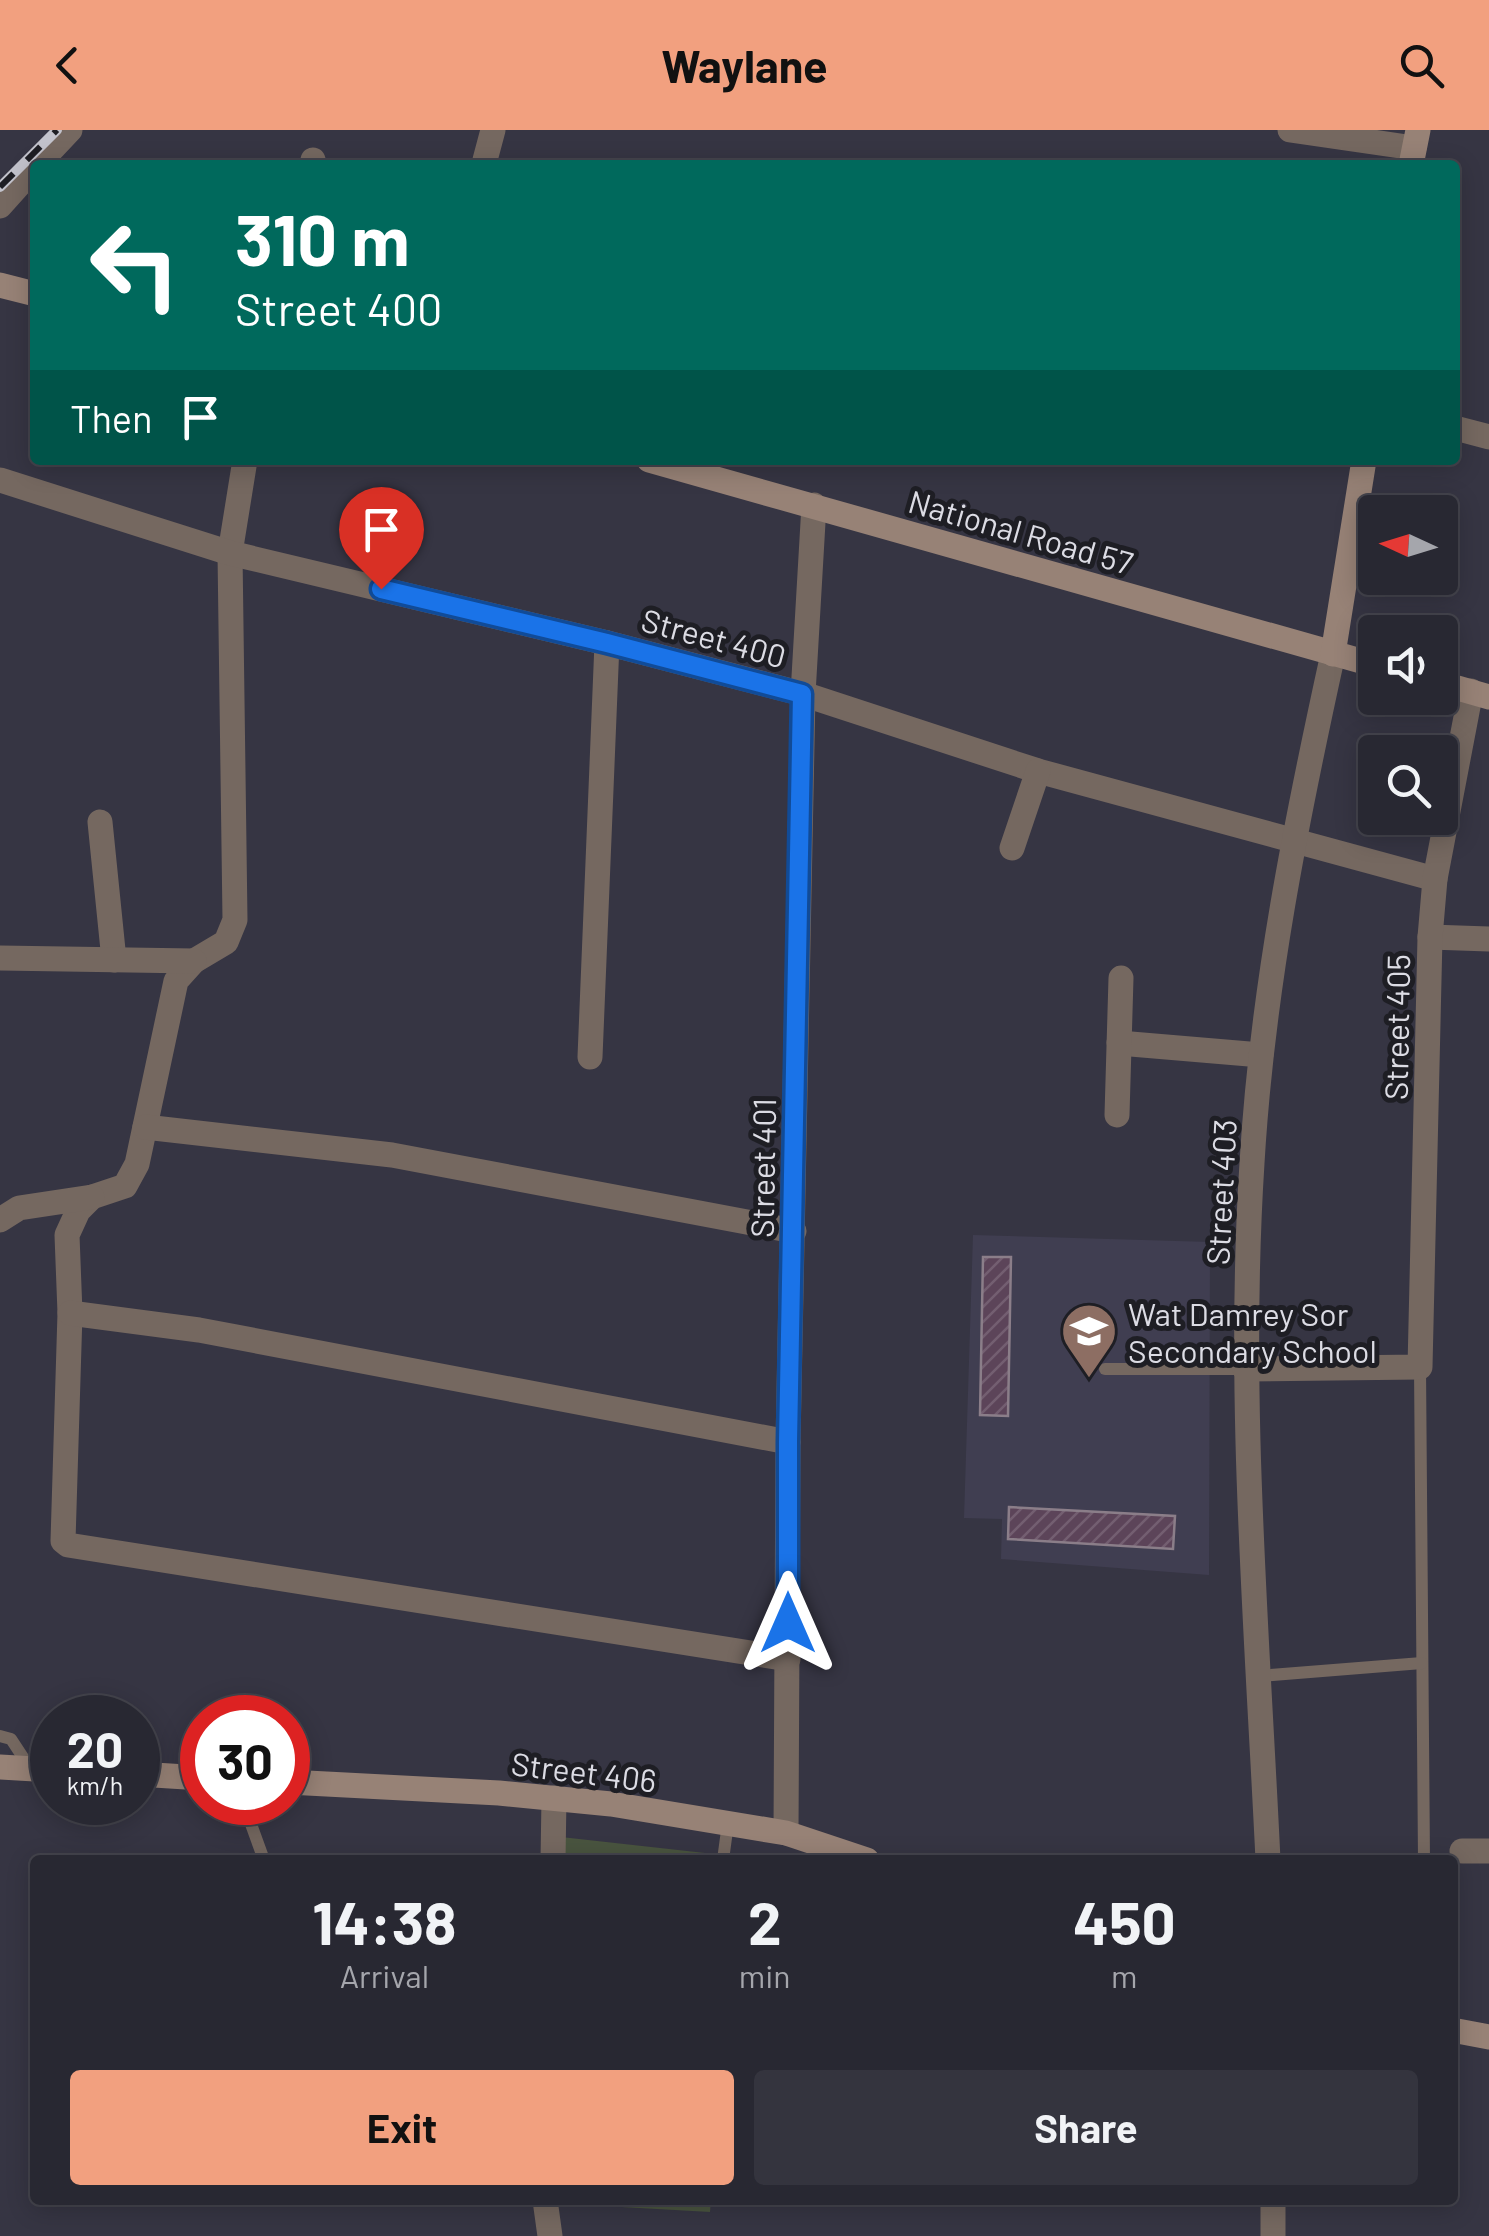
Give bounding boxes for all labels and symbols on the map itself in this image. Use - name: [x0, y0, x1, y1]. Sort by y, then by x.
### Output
- street label: National Road 57: [905, 481, 1137, 581]
- pin: [339, 487, 424, 590]
- north arrow: [1358, 495, 1458, 595]
- street label: Street 400: [638, 600, 790, 674]
- street label: Street 405: [1376, 954, 1416, 1100]
- street label: Street 401: [742, 1098, 782, 1238]
- street label: Street 403: [1197, 1118, 1243, 1266]
- place label: Wat Damrey Sor Secondary School: [1128, 1294, 1377, 1369]
- school or university icon: Wat Damrey Sor Secondary School: [1059, 1301, 1119, 1380]
- position arrow: [736, 1571, 840, 1675]
- speed limit sign: 30: [180, 1695, 310, 1825]
- street label: Street 406: [509, 1743, 659, 1799]

